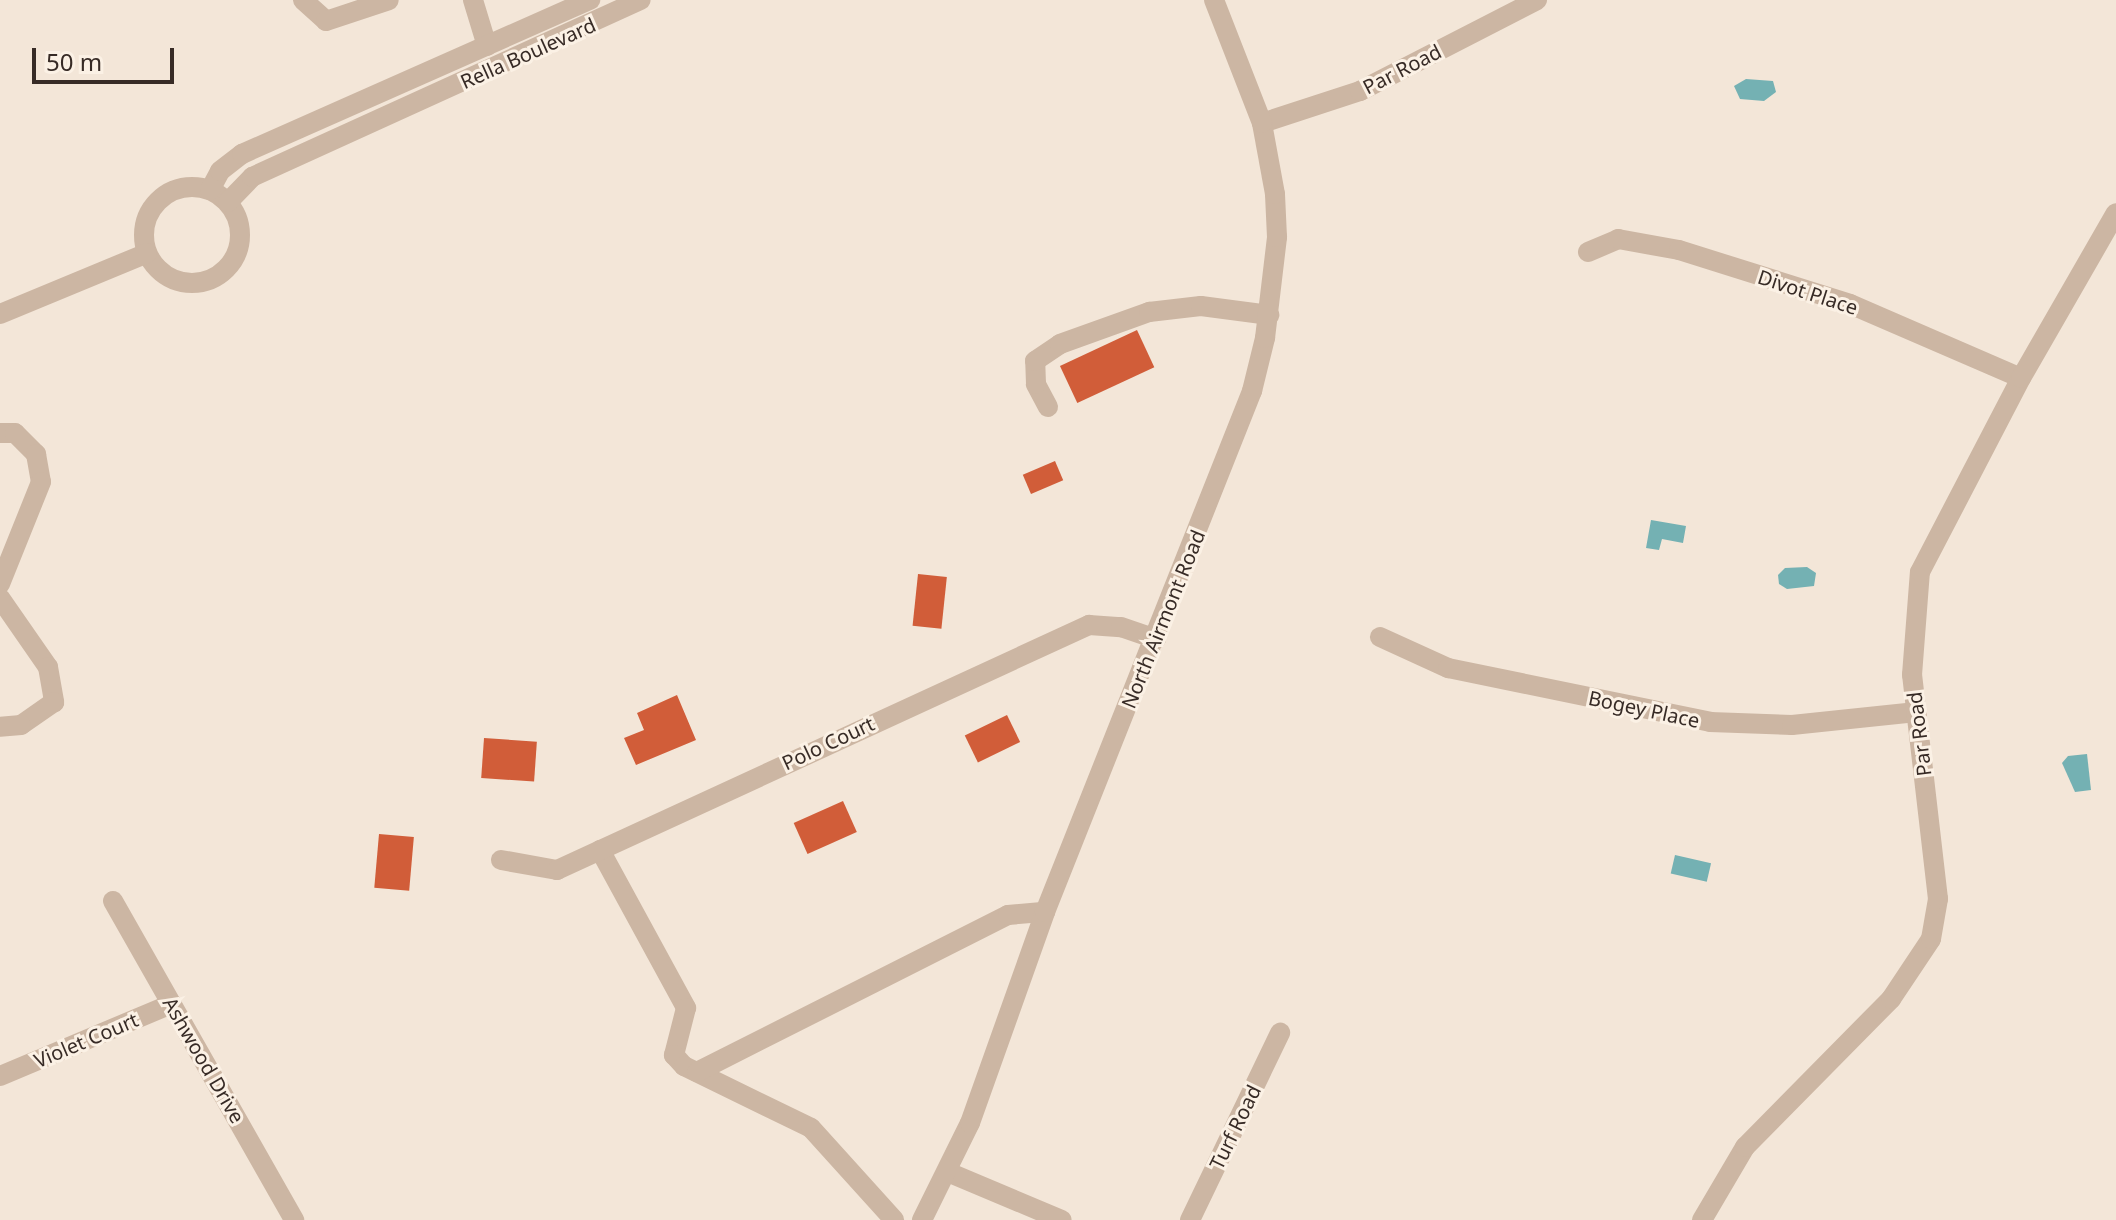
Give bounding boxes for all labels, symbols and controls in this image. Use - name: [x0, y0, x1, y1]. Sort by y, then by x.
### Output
- street label: Rella Boulevard: [457, 12, 599, 94]
- scale bar: [36, 32, 178, 82]
- street label: Par Road: [1359, 39, 1445, 99]
- text: 50 m: [46, 45, 102, 78]
- street label: Divot Place: [1755, 265, 1861, 319]
- street label: North Airmont Road: [1116, 526, 1210, 712]
- street label: Bogey Place: [1586, 686, 1702, 732]
- street label: Par Road: [1902, 690, 1936, 778]
- street label: Polo Court: [778, 711, 878, 775]
- street label: Ashwood Drive: [158, 993, 250, 1127]
- street label: Violet Court: [30, 1007, 142, 1073]
- street label: Turf Road: [1204, 1081, 1266, 1173]

